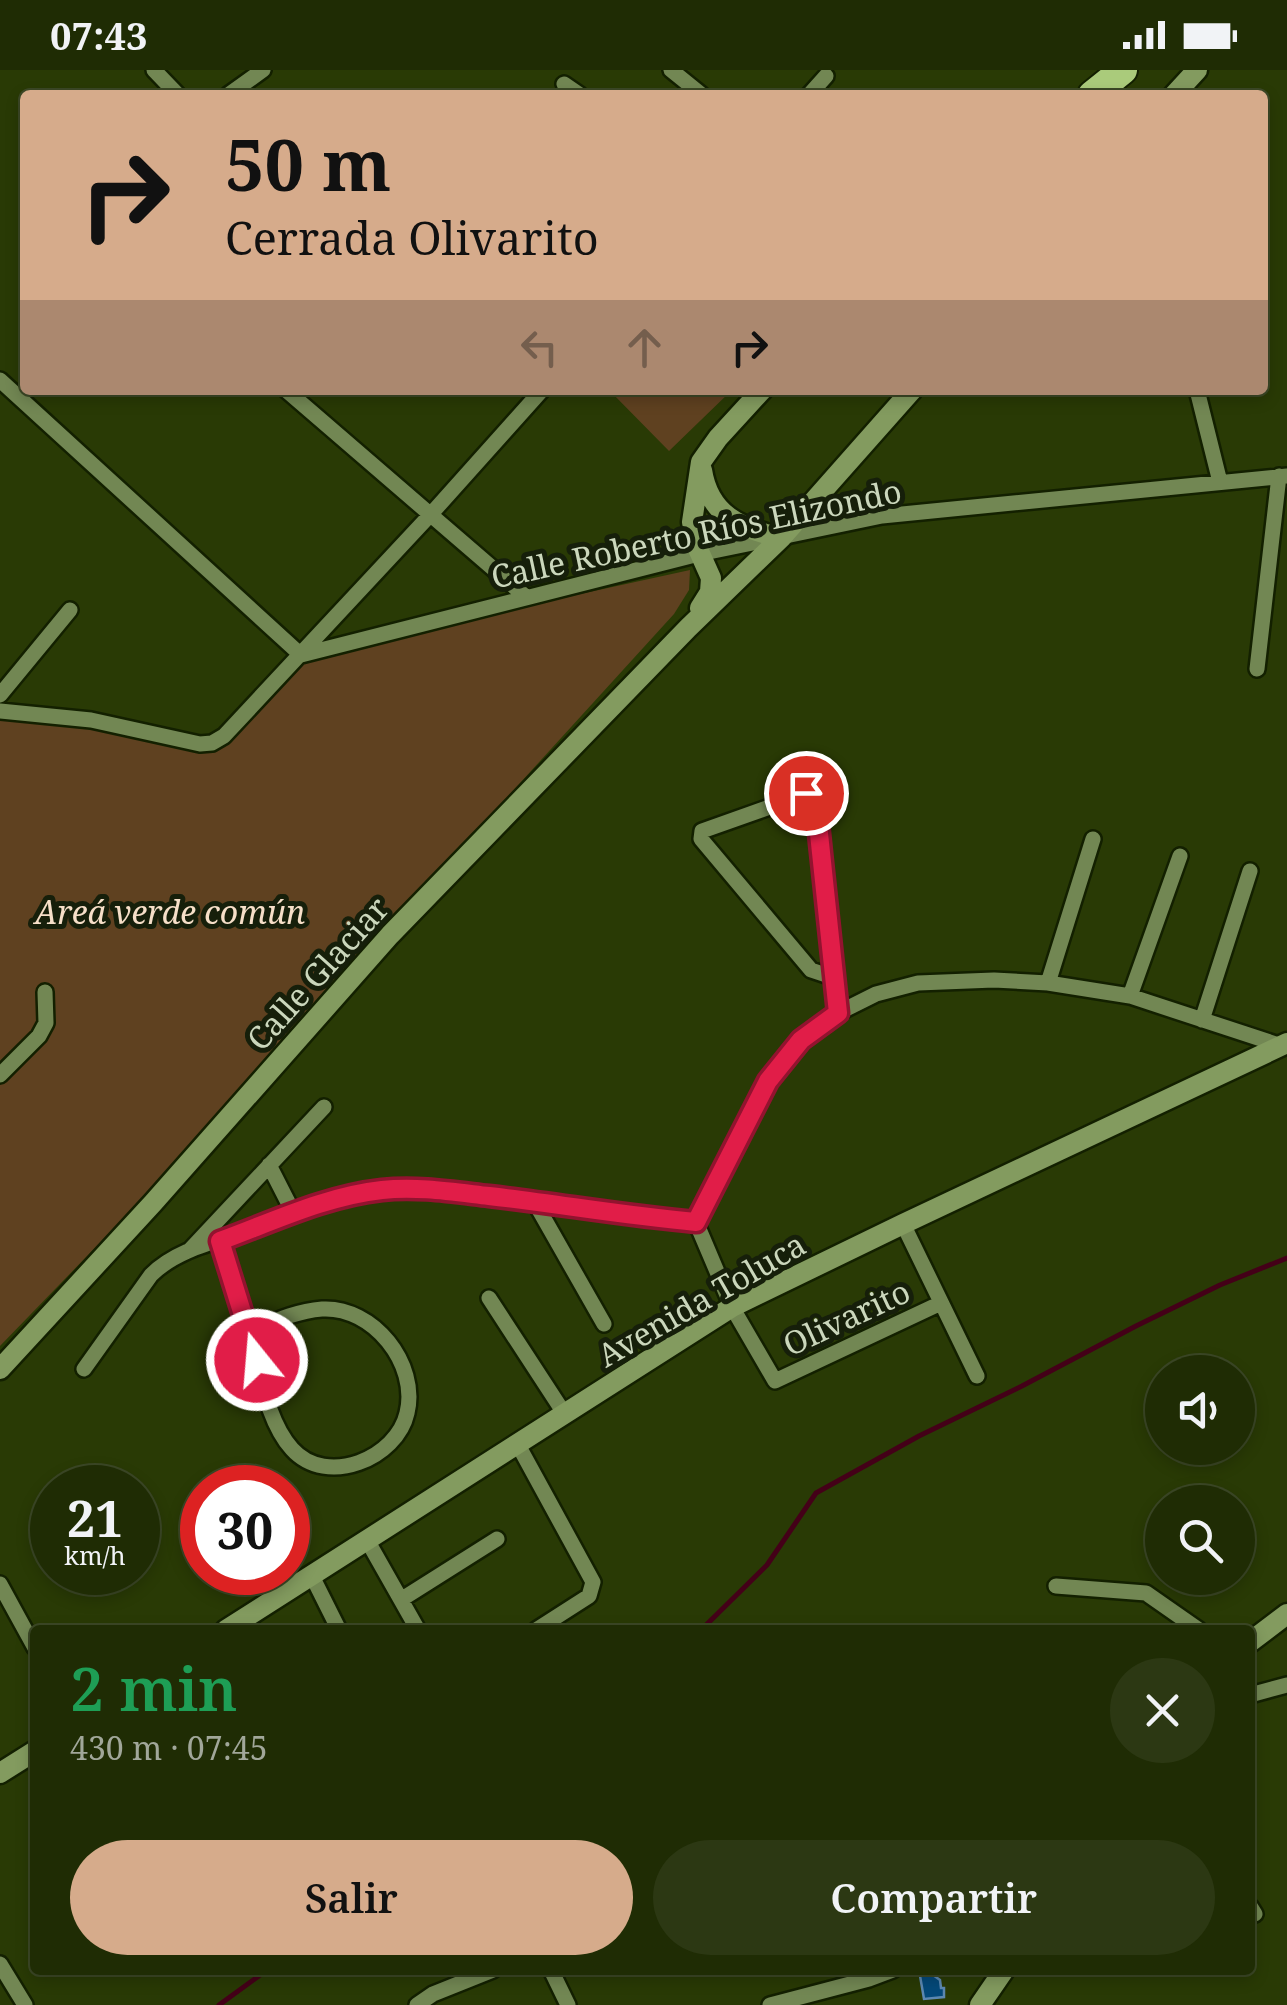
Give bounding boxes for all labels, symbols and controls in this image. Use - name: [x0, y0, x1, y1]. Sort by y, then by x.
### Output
- text: 07:43: [50, 9, 147, 61]
- text: 50 m: [225, 116, 391, 212]
- icon: right: [60, 130, 190, 260]
- text: Cerrada Olivarito: [225, 207, 599, 268]
- icon: left: [512, 320, 567, 375]
- icon: ahead: [617, 320, 672, 375]
- icon: right: [722, 320, 777, 375]
- street label: Calle Roberto Ríos Elizondo: [487, 468, 905, 598]
- pin: [764, 751, 849, 836]
- icon: arrive: [779, 766, 834, 821]
- street label: Calle Glaciar: [237, 887, 397, 1059]
- park label: Areá verde común: [33, 890, 305, 933]
- street label: Avenida Toluca: [589, 1222, 813, 1376]
- street label: Olivarito: [776, 1269, 916, 1365]
- position arrow: [205, 1308, 309, 1412]
- map controls: [1145, 1355, 1255, 1595]
- button: sound: [1145, 1355, 1255, 1465]
- speed limit sign: 30: [180, 1465, 310, 1595]
- text: 21: [67, 1484, 123, 1552]
- button: search: [1145, 1485, 1255, 1595]
- text: km/h: [64, 1538, 126, 1572]
- text: 2 min: [70, 1647, 238, 1729]
- button: close: [1110, 1658, 1215, 1763]
- text: 430 m · 07:45: [70, 1726, 268, 1769]
- button: Salir: [70, 1840, 633, 1955]
- button: Compartir: [653, 1840, 1215, 1955]

